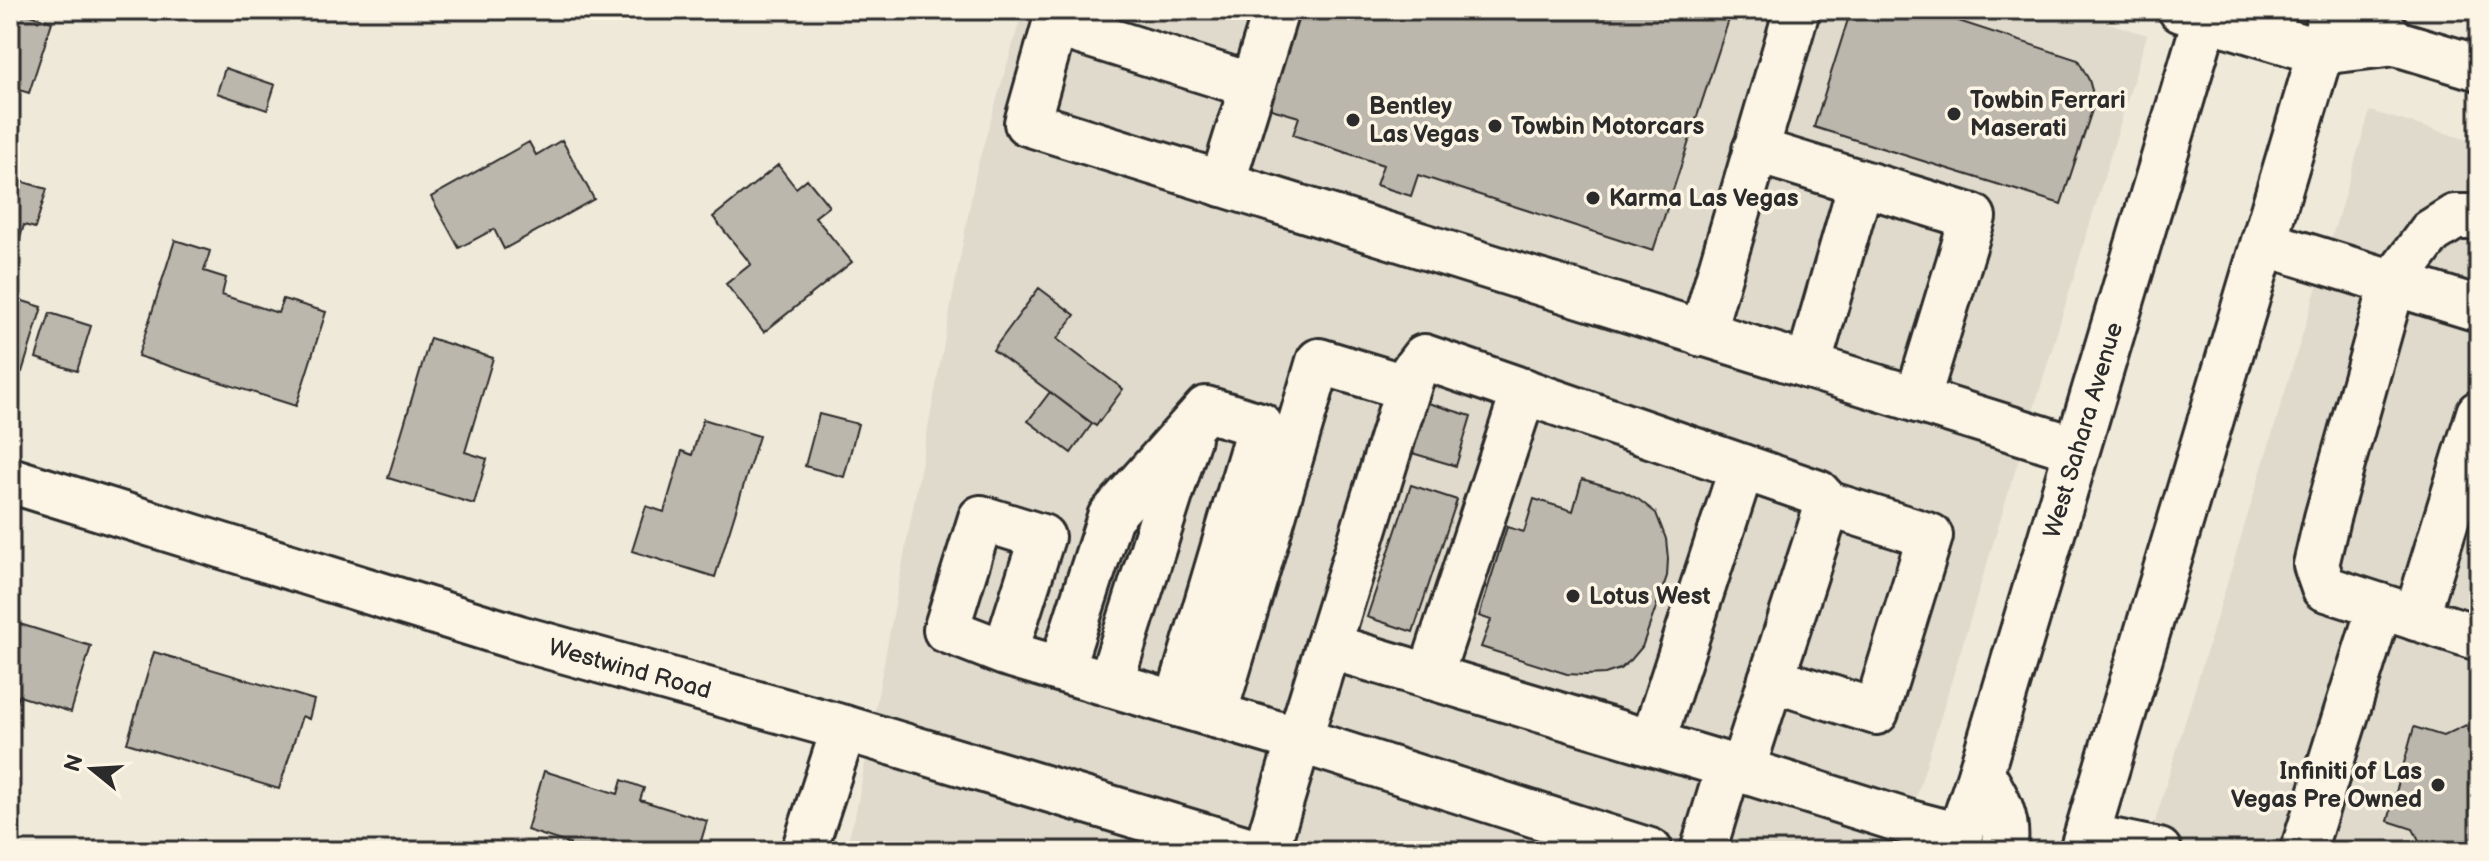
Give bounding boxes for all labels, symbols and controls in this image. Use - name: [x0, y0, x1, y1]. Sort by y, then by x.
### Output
- place label: Towbin Ferrari Maserati: [1970, 86, 2126, 143]
- place label: Bentley Las Vegas: [1369, 92, 1479, 149]
- marker: Towbin Ferrari Maserati: [1945, 105, 1963, 123]
- marker: Bentley Las Vegas: [1344, 111, 1362, 129]
- place label: Towbin Motorcars: [1511, 112, 1704, 141]
- marker: Towbin Motorcars: [1486, 117, 1504, 135]
- place label: Karma Las Vegas: [1609, 184, 1799, 213]
- marker: Karma Las Vegas: [1584, 189, 1602, 207]
- street label: West Sahara Avenue: [2038, 319, 2129, 542]
- place label: Lotus West: [1589, 582, 1710, 611]
- marker: Lotus West: [1564, 587, 1582, 605]
- street label: Westwind Road: [545, 633, 714, 706]
- north arrow: [52, 729, 132, 809]
- text: N: [59, 751, 90, 775]
- place label: Infiniti of Las Vegas Pre Owned: [2231, 757, 2422, 814]
- marker: Infiniti of Las Vegas Pre Owned: [2429, 776, 2447, 794]

